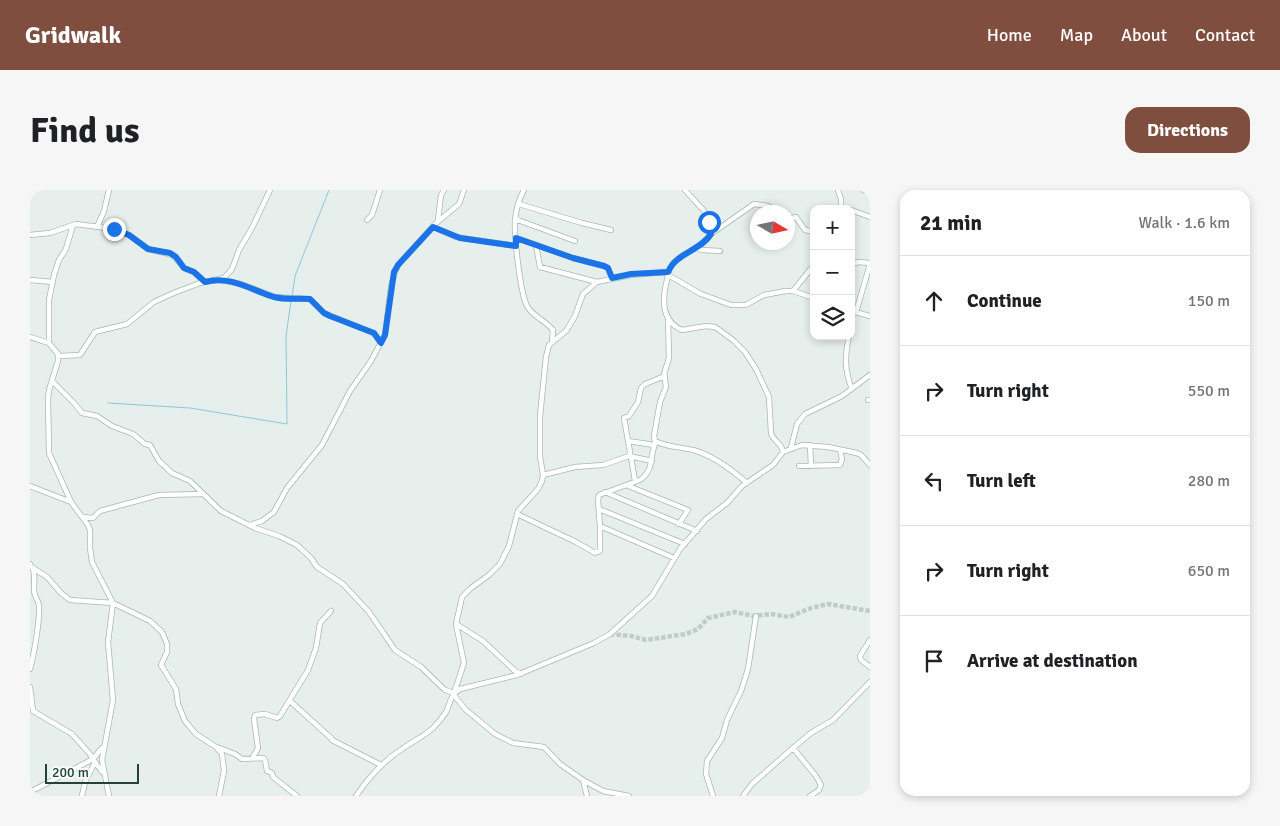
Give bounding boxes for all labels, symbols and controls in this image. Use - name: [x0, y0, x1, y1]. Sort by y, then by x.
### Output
- text: Gridwalk: [25, 20, 121, 50]
- text: Home: [987, 24, 1032, 46]
- text: Map: [1060, 24, 1093, 46]
- text: About: [1121, 24, 1167, 46]
- text: Contact: [1195, 24, 1255, 46]
- button: Directions: [1125, 107, 1250, 153]
- text: Find us: [30, 109, 140, 152]
- north arrow: [750, 205, 795, 250]
- map controls: [810, 205, 855, 340]
- button: +: [810, 205, 855, 250]
- text: 21 min: [920, 210, 982, 236]
- route start: [698, 211, 721, 234]
- text: Walk · 1.6 km: [1138, 213, 1230, 233]
- route end: [103, 218, 126, 241]
- button: −: [810, 250, 855, 295]
- icon: ahead: [920, 287, 948, 315]
- text: Continue: [967, 289, 1042, 313]
- text: 150 m: [1188, 291, 1230, 311]
- button: layers: [810, 295, 855, 340]
- icon: right: [920, 377, 948, 405]
- text: Turn right: [967, 379, 1049, 403]
- text: 550 m: [1188, 381, 1230, 401]
- icon: left: [920, 467, 948, 495]
- text: Turn left: [967, 469, 1036, 493]
- text: 280 m: [1188, 471, 1230, 491]
- icon: right: [920, 557, 948, 585]
- text: Turn right: [967, 559, 1049, 583]
- text: 650 m: [1188, 561, 1230, 581]
- icon: arrive: [920, 647, 948, 675]
- text: Arrive at destination: [967, 649, 1138, 673]
- scale bar: [45, 761, 139, 784]
- text: 200 m: [52, 764, 89, 781]

